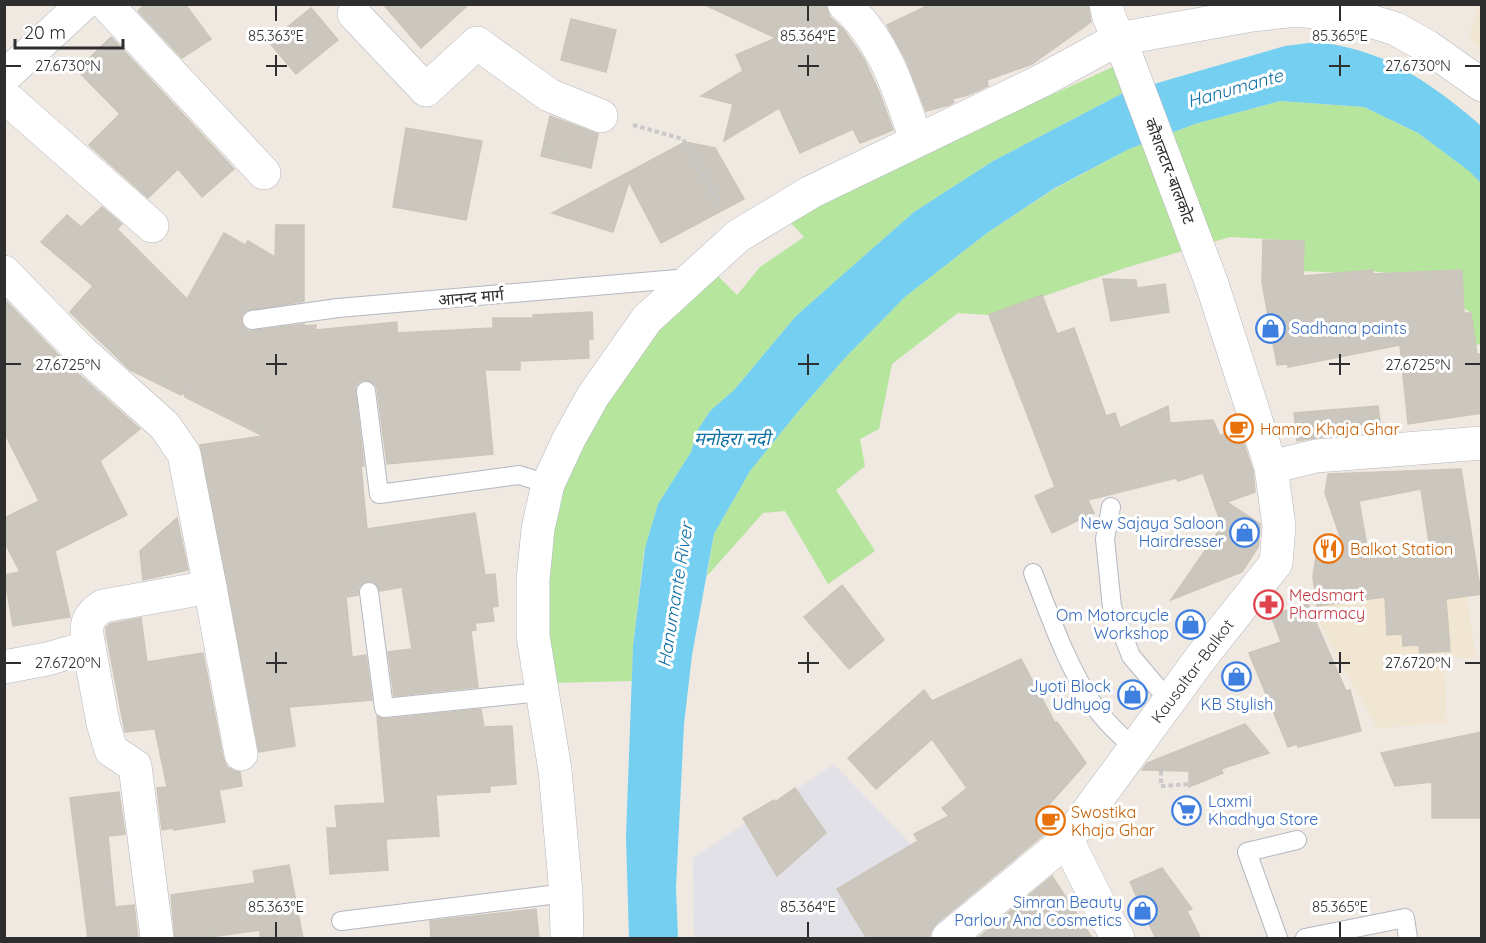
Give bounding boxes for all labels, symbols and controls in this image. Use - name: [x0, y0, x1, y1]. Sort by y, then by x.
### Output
- scale bar: [15, 12, 123, 50]
- text: 20 m: [24, 21, 66, 44]
- text: 85.363°E: [248, 26, 304, 45]
- text: 85.364°E: [780, 26, 836, 45]
- text: 85.365°E: [1312, 26, 1368, 45]
- text: 27.6730°N: [35, 56, 101, 75]
- text: 27.6730°N: [1385, 56, 1451, 75]
- water label: Hanumante: [1185, 63, 1286, 113]
- street label: कौशलटार-बालकोट: [1141, 115, 1200, 228]
- street label: आनन्द मार्ग: [437, 284, 506, 310]
- shop icon: Sadhana paints: [1254, 312, 1286, 344]
- place label: Sadhana paints: [1291, 318, 1407, 338]
- text: 27.6725°N: [35, 355, 101, 374]
- text: 27.6725°N: [1385, 355, 1451, 374]
- cafe icon: Hamro Khaja Ghar: [1223, 413, 1255, 445]
- place label: Hamro Khaja Ghar: [1260, 419, 1400, 439]
- water label: मनोहरा नदी: [694, 427, 773, 450]
- place label: New Sajaya Saloon Hairdresser: [1080, 513, 1224, 551]
- shop icon: New Sajaya Saloon Hairdresser: [1229, 516, 1261, 548]
- water label: Hanumante River: [652, 519, 698, 669]
- restaurant icon: Balkot Station: [1313, 533, 1345, 565]
- place label: Balkot Station: [1350, 539, 1453, 559]
- place label: Medsmart Pharmacy: [1289, 585, 1365, 623]
- pharmacy icon: Medsmart Pharmacy: [1252, 588, 1284, 620]
- place label: Om Motorcycle Workshop: [1056, 605, 1169, 643]
- shop icon: Om Motorcycle Workshop: [1174, 608, 1206, 640]
- street label: Kausaltar-Balkot: [1146, 615, 1238, 727]
- text: 27.6720°N: [35, 653, 101, 672]
- text: 27.6720°N: [1385, 653, 1451, 672]
- shop icon: KB Stylish: [1221, 660, 1253, 692]
- place label: Jyoti Block Udhyog: [1030, 676, 1111, 714]
- shop icon: Jyoti Block Udhyog: [1116, 679, 1148, 711]
- place label: KB Stylish: [1201, 694, 1273, 714]
- place label: Laxmi Khadhya Store: [1208, 791, 1318, 829]
- supermarket icon: Laxmi Khadhya Store: [1171, 794, 1203, 826]
- place label: Swostika Khaja Ghar: [1071, 802, 1155, 840]
- cafe icon: Swostika Khaja Ghar: [1034, 805, 1066, 837]
- place label: Simran Beauty Parlour And Cosmetics: [954, 892, 1122, 930]
- shop icon: Simran Beauty Parlour And Cosmetics: [1127, 895, 1159, 927]
- text: 85.363°E: [248, 897, 304, 916]
- text: 85.364°E: [780, 897, 836, 916]
- text: 85.365°E: [1312, 897, 1368, 916]

